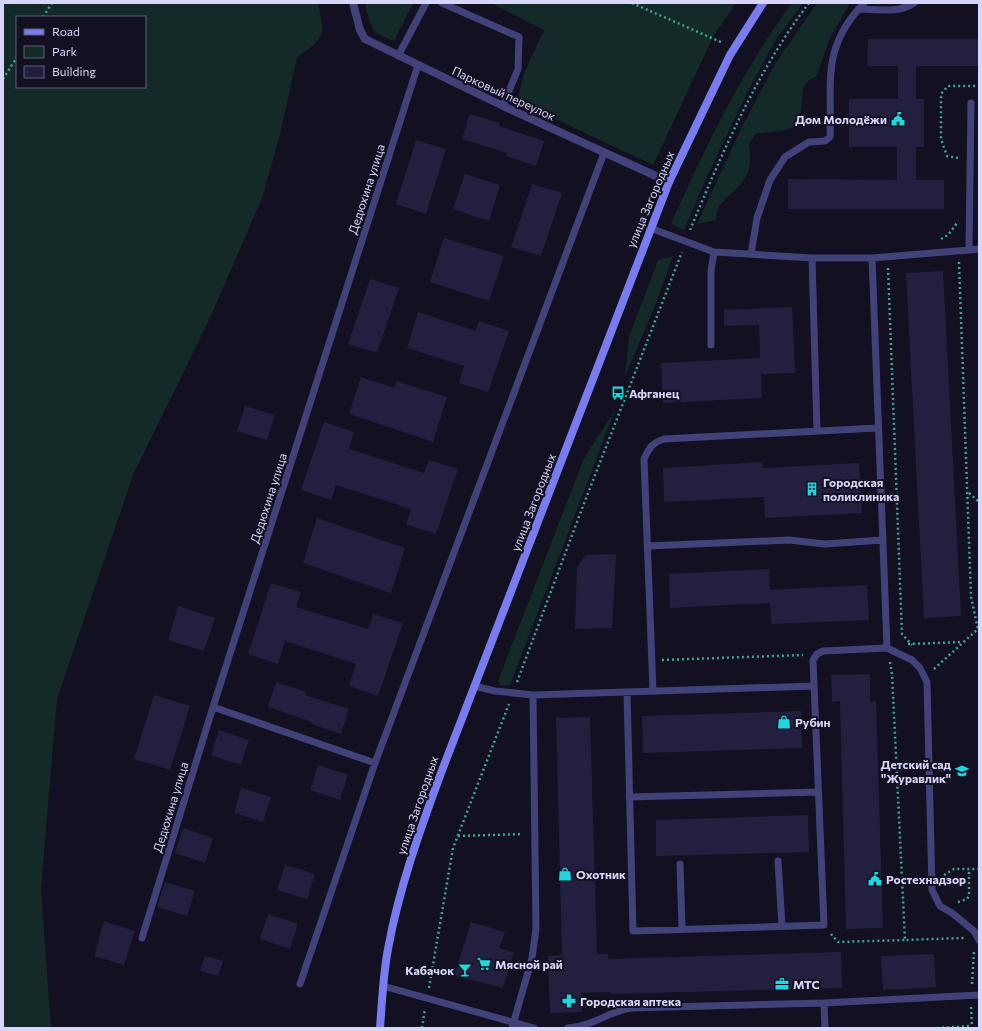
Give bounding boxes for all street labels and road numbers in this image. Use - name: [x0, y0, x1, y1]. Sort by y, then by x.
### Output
- street label: Парковый переулок: [450, 63, 558, 123]
- street label: Дедюхина улица: [345, 142, 387, 236]
- street label: улица Загородных: [623, 148, 677, 249]
- street label: Дедюхина улица: [247, 451, 289, 545]
- street label: улица Загородных: [508, 451, 558, 553]
- street label: улица Загородных: [394, 753, 441, 856]
- street label: Дедюхина улица: [150, 760, 190, 854]

